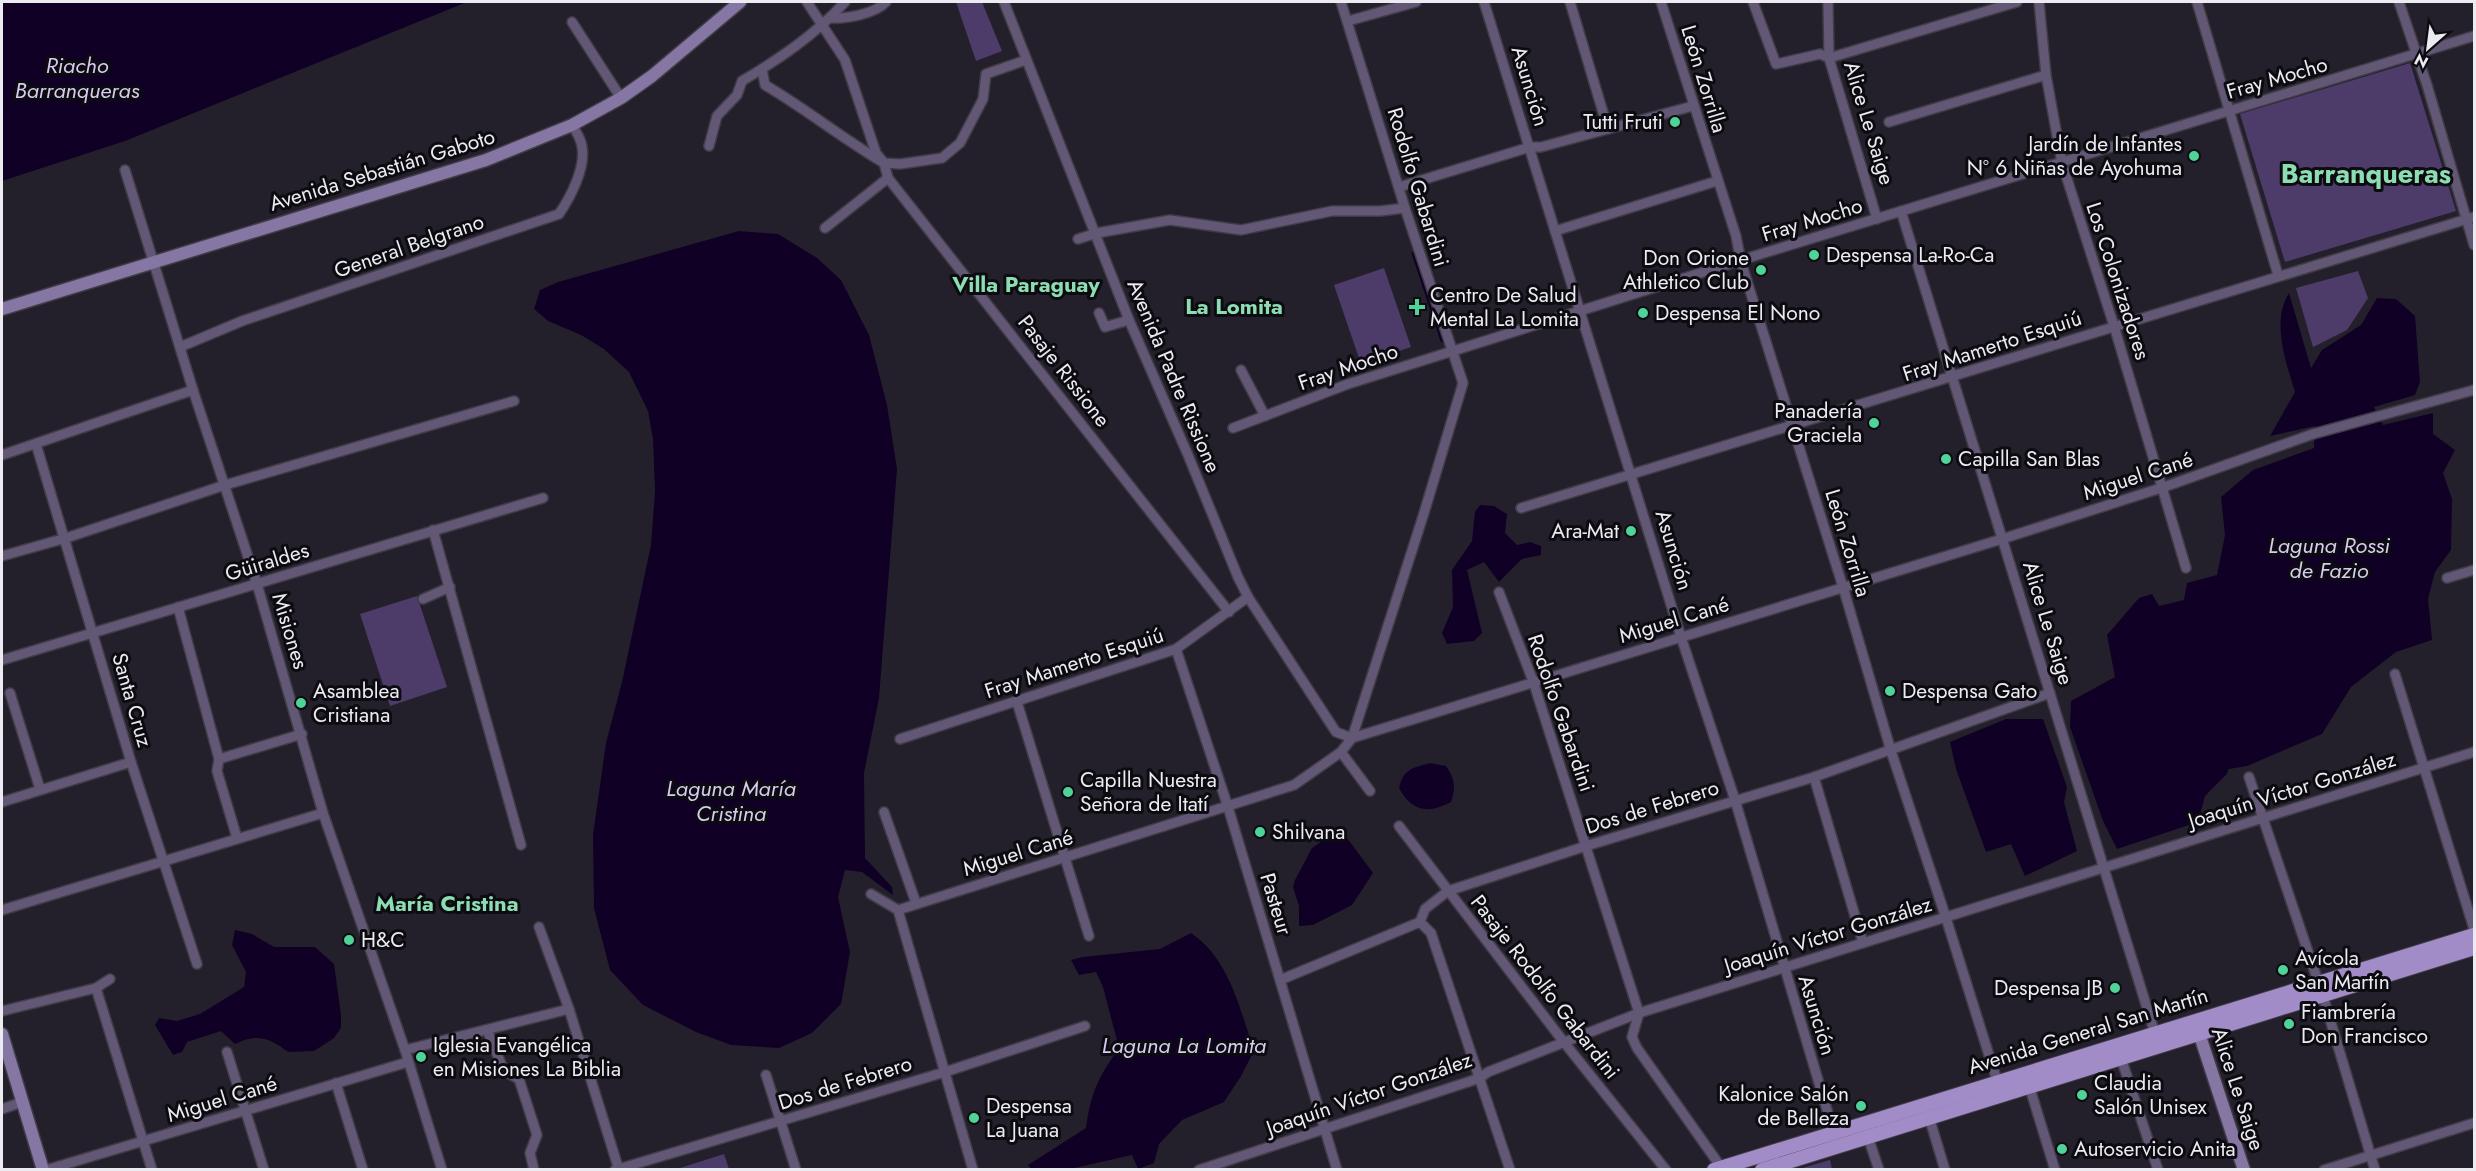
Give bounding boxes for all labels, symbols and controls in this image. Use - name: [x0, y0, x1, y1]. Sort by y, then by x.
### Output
- north arrow: [2398, 18, 2458, 78]
- street label: León Zorrilla: [1673, 22, 1735, 136]
- street label: Asunción: [1504, 42, 1556, 130]
- text: N: [2410, 48, 2432, 74]
- water label: Riacho Barranqueras: [15, 49, 140, 106]
- street label: Fray Mocho: [2223, 49, 2331, 107]
- street label: Alice Le Saige: [1836, 58, 1902, 189]
- street label: Rodolfo Gabardini: [1380, 104, 1456, 270]
- place label: Tutti Fruti: [1583, 107, 1663, 137]
- marker: Tutti Fruti: [1668, 115, 1682, 129]
- street label: Avenida Sebastián Gaboto: [265, 121, 499, 219]
- place label: Jardín de Infantes N° 6 Niñas de Ayohuma: [1967, 129, 2182, 183]
- marker: Jardín de Infantes N° 6 Niñas de Ayohuma: [2187, 149, 2201, 163]
- district label: Barranqueras: [2281, 154, 2451, 193]
- street label: Fray Mocho: [1758, 190, 1866, 250]
- street label: Los Colonizadores: [2078, 199, 2158, 363]
- street label: General Belgrano: [330, 206, 488, 286]
- place label: Despensa La-Ro-Ca: [1826, 240, 1994, 270]
- place label: Don Orione Athletico Club: [1623, 243, 1749, 297]
- marker: Despensa La-Ro-Ca: [1807, 248, 1821, 262]
- marker: Don Orione Athletico Club: [1754, 263, 1768, 277]
- district label: Villa Paraguay: [951, 268, 1100, 300]
- street label: Avenida Padre Rissione: [1120, 275, 1228, 477]
- place label: Centro De Salud Mental La Lomita: [1430, 280, 1579, 334]
- district label: La Lomita: [1185, 290, 1283, 322]
- marker: Centro De Salud Mental La Lomita: [1408, 298, 1426, 316]
- place label: Despensa El Nono: [1655, 298, 1820, 328]
- street label: Fray Mamerto Esquiú: [1899, 303, 2085, 389]
- marker: Despensa El Nono: [1636, 306, 1650, 320]
- street label: Pasaje Rissione: [1011, 309, 1117, 433]
- street label: Fray Mocho: [1294, 336, 1402, 398]
- place label: Panadería Graciela: [1774, 396, 1862, 450]
- marker: Panadería Graciela: [1867, 416, 1881, 430]
- place label: Capilla San Blas: [1958, 444, 2100, 474]
- street label: Miguel Cané: [2079, 444, 2197, 508]
- marker: Capilla San Blas: [1939, 452, 1953, 466]
- street label: León Zorrilla: [1817, 486, 1879, 600]
- street label: Asunción: [1648, 506, 1700, 594]
- place label: Ara-Mat: [1551, 516, 1619, 546]
- marker: Ara-Mat: [1624, 524, 1638, 538]
- water label: Laguna Rossi de Fazio: [2268, 529, 2390, 586]
- street label: Güiraldes: [221, 535, 313, 589]
- street label: Alice Le Saige: [2015, 558, 2081, 689]
- street label: Misiones: [264, 589, 316, 673]
- street label: Miguel Cané: [1615, 589, 1733, 651]
- street label: Fray Mamerto Esquiú: [981, 620, 1167, 706]
- street label: Rodolfo Gabardini: [1520, 630, 1602, 796]
- street label: Santa Cruz: [104, 650, 160, 751]
- place label: Asamblea Cristiana: [313, 676, 400, 730]
- place label: Despensa Gato: [1902, 676, 2037, 706]
- marker: Despensa Gato: [1883, 684, 1897, 698]
- marker: Asamblea Cristiana: [294, 696, 308, 710]
- street label: Joaquín Víctor González: [2182, 744, 2400, 837]
- place label: Capilla Nuestra Señora de Itatí: [1080, 765, 1217, 819]
- water label: Laguna María Cristina: [666, 772, 796, 829]
- street label: Dos de Febrero: [1581, 772, 1723, 842]
- marker: Capilla Nuestra Señora de Itatí: [1061, 785, 1075, 799]
- place label: Shilvana: [1272, 817, 1345, 847]
- street label: Miguel Cané: [959, 822, 1077, 884]
- marker: Shilvana: [1253, 825, 1267, 839]
- street label: Pasteur: [1252, 869, 1300, 940]
- district label: María Cristina: [375, 887, 519, 919]
- street label: Pasaje Rodolfo Gabardini: [1463, 888, 1627, 1086]
- street label: Joaquín Víctor González: [1718, 889, 1936, 982]
- place label: H&C: [361, 925, 405, 955]
- marker: H&C: [342, 933, 356, 947]
- place label: Avícola San Martín: [2295, 943, 2390, 997]
- marker: Avícola San Martín: [2276, 963, 2290, 977]
- street label: Asunción: [1791, 971, 1843, 1059]
- place label: Despensa JB: [1994, 973, 2103, 1003]
- street label: Avenida General San Martín: [1964, 980, 2212, 1082]
- marker: Despensa JB: [2108, 981, 2122, 995]
- place label: Fiambrería Don Francisco: [2301, 997, 2428, 1051]
- marker: Fiambrería Don Francisco: [2282, 1017, 2296, 1031]
- street label: Alice Le Saige: [2204, 1024, 2272, 1155]
- water label: Laguna La Lomita: [1102, 1029, 1266, 1061]
- place label: Iglesia Evangélica en Misiones La Biblia: [433, 1030, 621, 1084]
- street label: Joaquín Víctor González: [1259, 1045, 1476, 1144]
- street label: Dos de Febrero: [774, 1048, 916, 1118]
- marker: Iglesia Evangélica en Misiones La Biblia: [414, 1050, 428, 1064]
- street label: Miguel Cané: [163, 1068, 281, 1130]
- place label: Claudia Salón Unisex: [2094, 1068, 2207, 1122]
- place label: Kalonice Salón de Belleza: [1718, 1079, 1849, 1133]
- marker: Claudia Salón Unisex: [2075, 1088, 2089, 1102]
- place label: Despensa La Juana: [986, 1091, 1072, 1145]
- marker: Kalonice Salón de Belleza: [1854, 1099, 1868, 1113]
- marker: Despensa La Juana: [967, 1111, 981, 1125]
- place label: Autoservicio Anita: [2074, 1134, 2236, 1164]
- marker: Autoservicio Anita: [2055, 1142, 2069, 1156]

